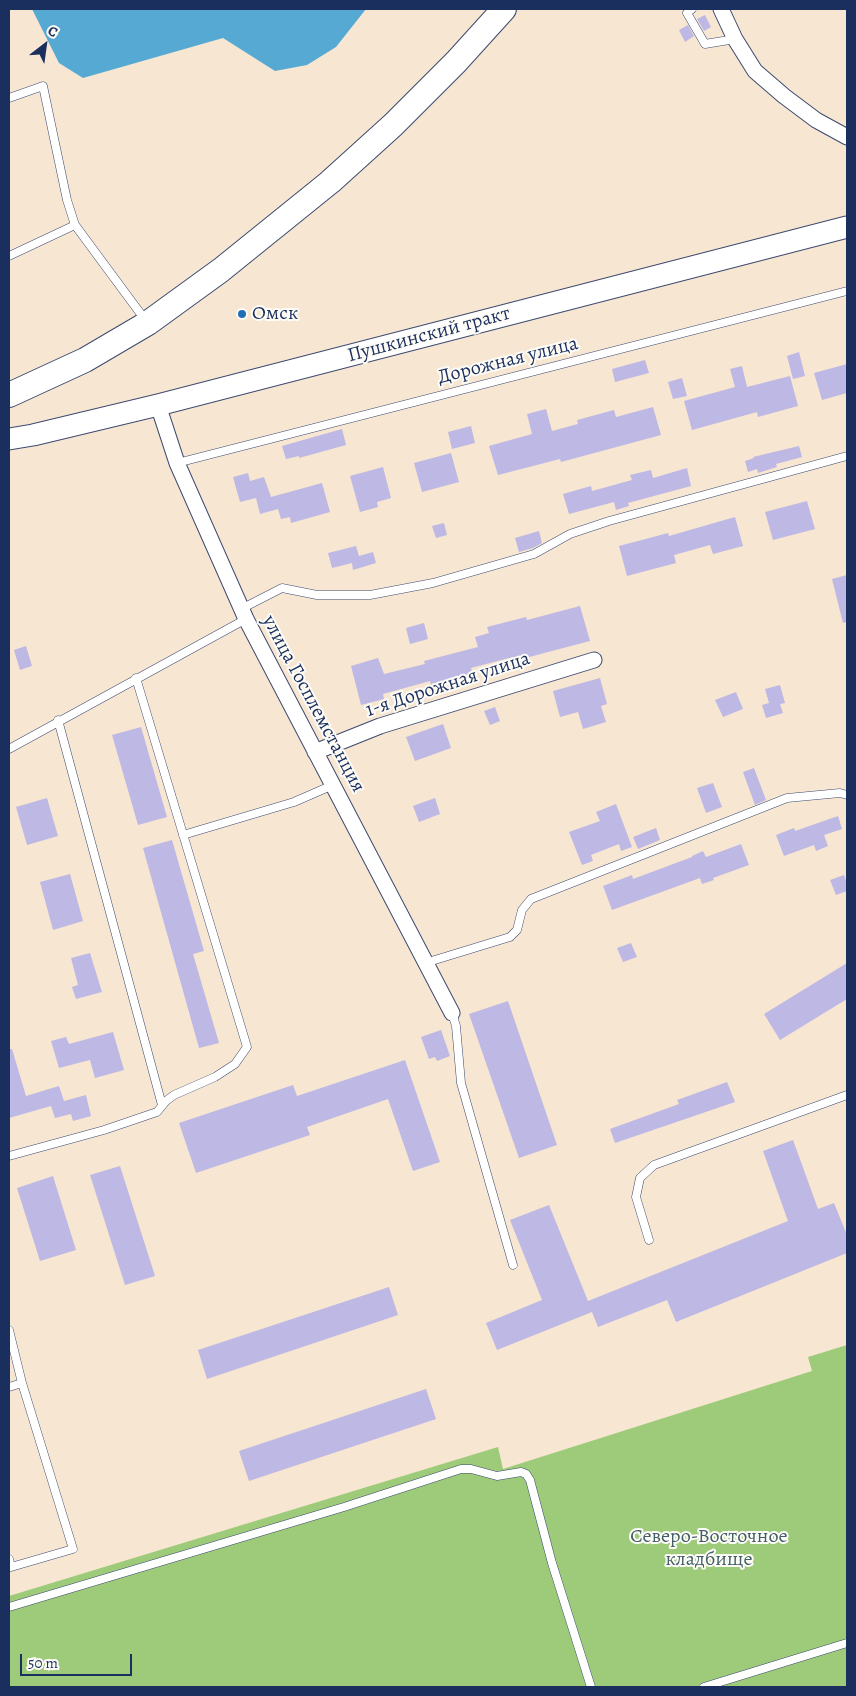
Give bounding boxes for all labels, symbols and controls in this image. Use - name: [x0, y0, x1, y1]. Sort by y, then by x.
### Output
- north arrow: [20, 20, 70, 70]
- text: С: [44, 21, 61, 42]
- place label: Омск: [252, 302, 298, 326]
- street label: Пушкинский тракт: [345, 302, 513, 368]
- marker: Омск: [236, 308, 248, 320]
- street label: Дорожная улица: [435, 332, 581, 390]
- street label: улица Госплемстанция: [256, 611, 370, 797]
- street label: 1-я Дорожная улица: [363, 647, 533, 723]
- park label: Северо-Восточное кладбище: [630, 1525, 788, 1572]
- scale bar: [22, 1644, 135, 1676]
- text: 50 m: [28, 1653, 58, 1673]

